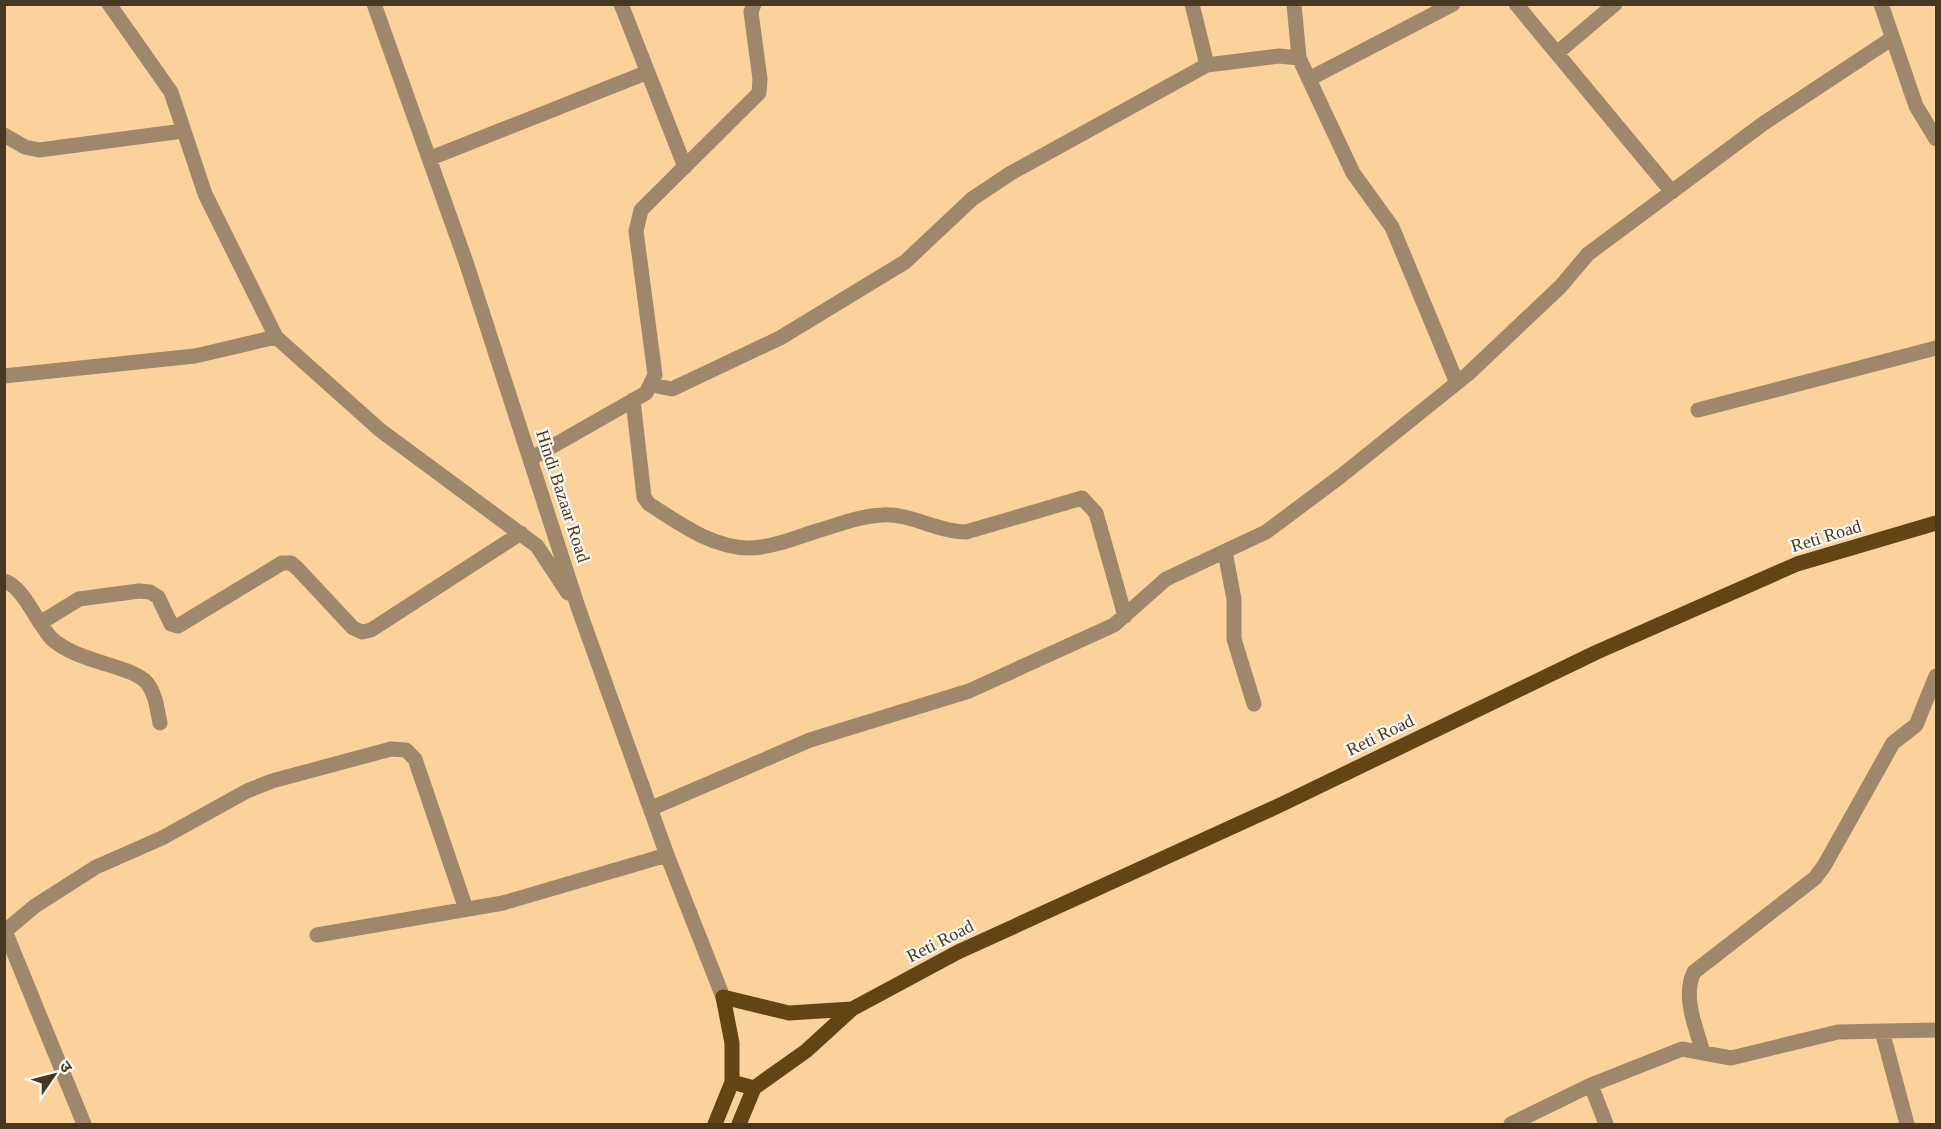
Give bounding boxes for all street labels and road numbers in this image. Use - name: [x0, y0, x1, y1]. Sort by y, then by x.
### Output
- street label: Hindi Bazaar Road: [532, 427, 594, 565]
- street label: Reti Road: [1788, 516, 1864, 556]
- street label: Reti Road: [1343, 710, 1417, 760]
- street label: Reti Road: [903, 916, 977, 966]

